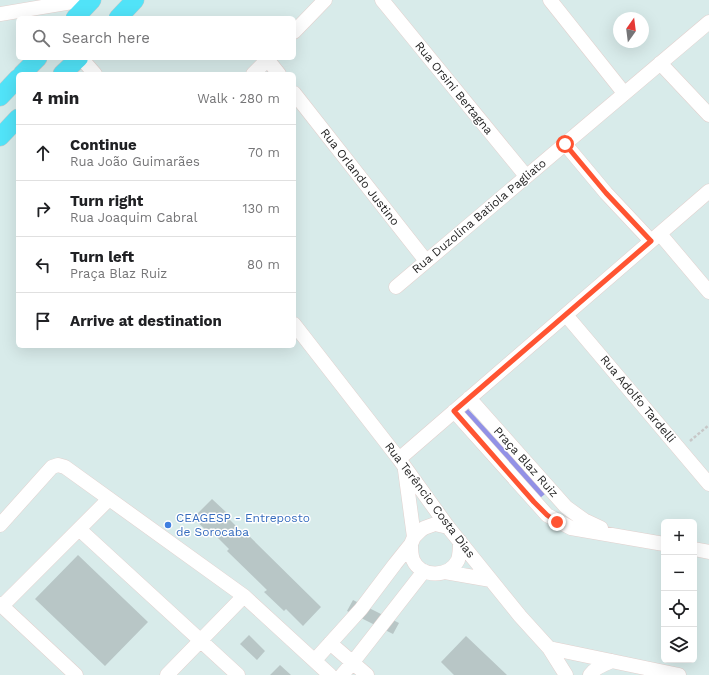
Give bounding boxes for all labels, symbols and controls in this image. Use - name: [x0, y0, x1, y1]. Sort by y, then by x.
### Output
- north arrow: [613, 12, 649, 48]
- search box: [16, 16, 296, 60]
- icon: search: [30, 27, 52, 49]
- text: Search here: [62, 29, 150, 47]
- street label: Rua Orsini Bertagna: [412, 39, 496, 137]
- text: 4 min: [32, 88, 79, 108]
- text: Walk · 280 m: [197, 91, 280, 106]
- street label: Rua Orlando Justino: [318, 126, 402, 228]
- route start: [556, 135, 574, 153]
- text: Continue: [70, 136, 137, 154]
- icon: ahead: [32, 142, 54, 164]
- text: 70 m: [248, 145, 280, 160]
- text: Rua João Guimarães: [70, 154, 200, 169]
- street label: Rua Duzolina Batiola Pagliato: [409, 156, 549, 276]
- text: Turn right: [70, 192, 143, 210]
- icon: right: [32, 198, 54, 220]
- text: 130 m: [242, 201, 280, 216]
- text: Rua Joaquim Cabral: [70, 210, 197, 225]
- text: Turn left: [70, 248, 134, 266]
- icon: left: [32, 254, 54, 276]
- text: 80 m: [247, 257, 280, 272]
- text: Praça Blaz Ruiz: [70, 266, 167, 281]
- icon: arrive: [32, 310, 54, 332]
- text: Arrive at destination: [70, 312, 222, 330]
- street label: Rua Adolfo Tardelli: [597, 353, 679, 445]
- street label: Praça Blaz Ruiz: [491, 424, 561, 500]
- street label: Rua Terêncio Costa Dias: [382, 440, 478, 560]
- place label: CEAGESP - Entreposto de Sorocaba: [176, 511, 310, 539]
- route end: [548, 513, 566, 531]
- map controls: [661, 519, 697, 663]
- button: +: [661, 519, 697, 555]
- marker: CEAGESP - Entreposto de Sorocaba: [163, 520, 173, 530]
- button: −: [661, 555, 697, 591]
- button: locate: [661, 591, 697, 627]
- button: layers: [661, 627, 697, 663]

